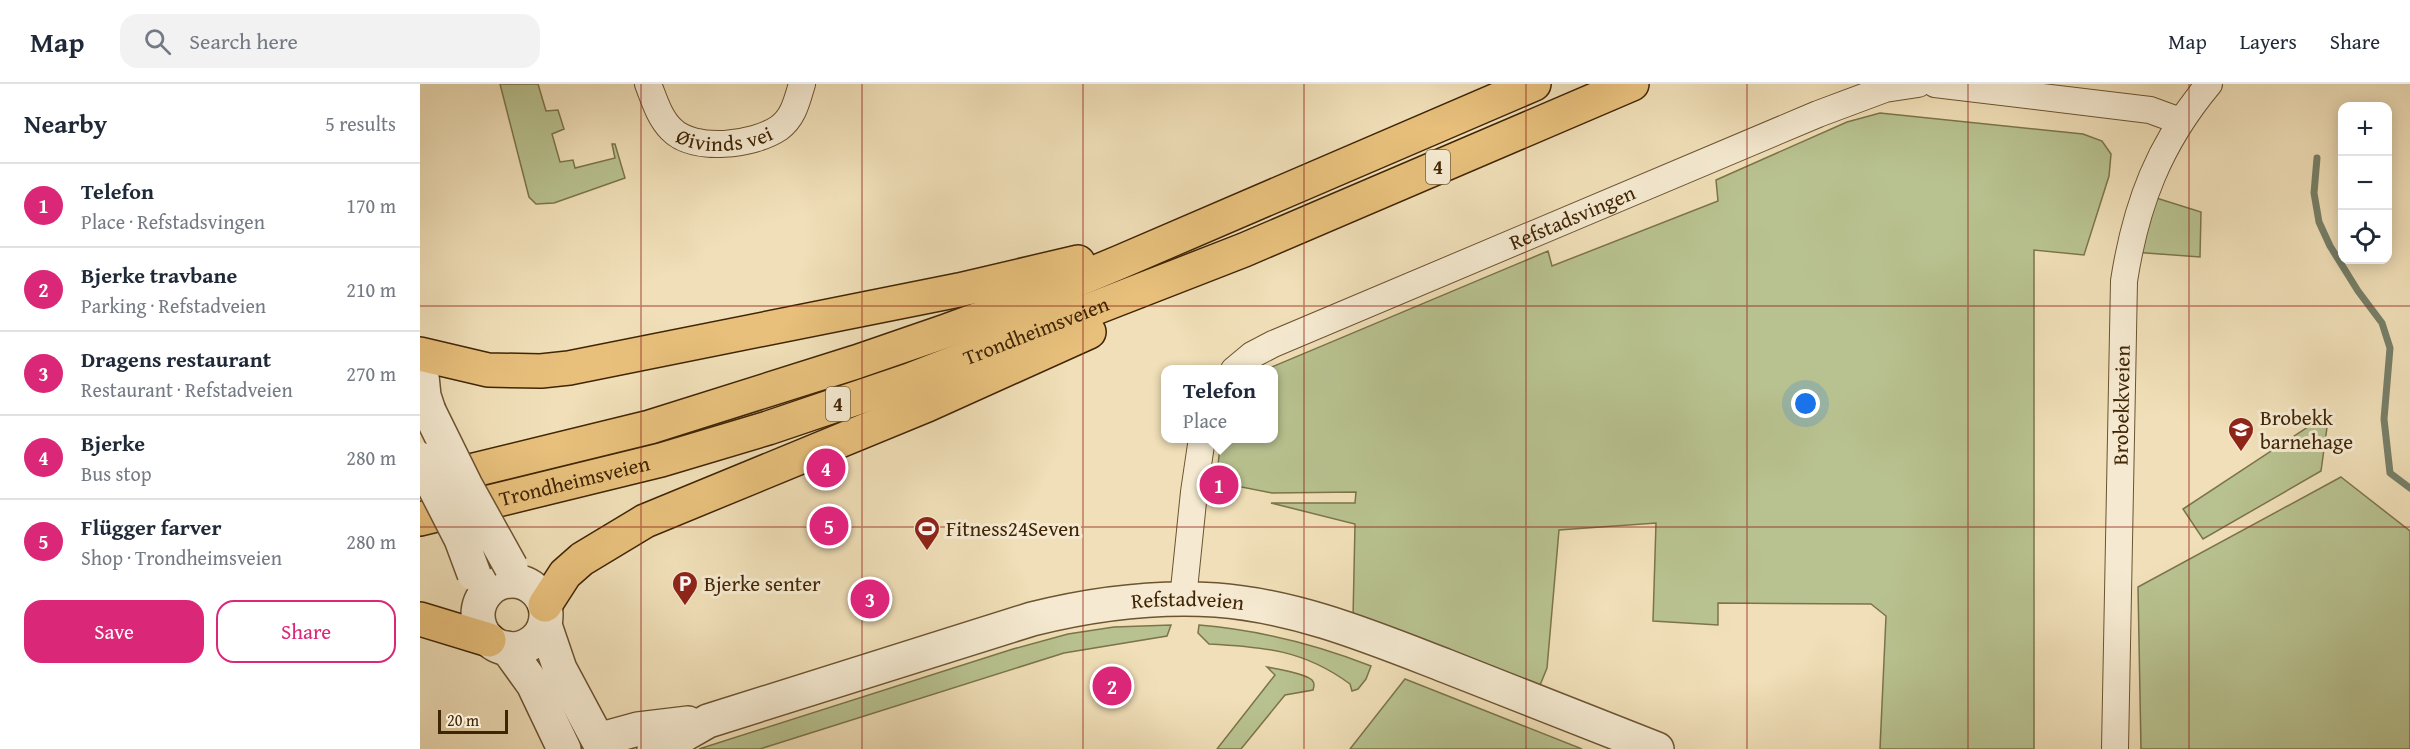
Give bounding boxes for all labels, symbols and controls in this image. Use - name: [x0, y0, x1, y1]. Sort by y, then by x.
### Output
- search box: [120, 14, 540, 68]
- text: Map: [30, 21, 84, 62]
- icon: search: [141, 25, 174, 58]
- text: Search here: [189, 25, 298, 57]
- text: Map: [2168, 26, 2207, 57]
- text: Layers: [2240, 26, 2297, 57]
- text: Share: [2330, 26, 2380, 57]
- map controls: [2338, 102, 2392, 264]
- button: +: [2338, 102, 2392, 156]
- text: Nearby: [24, 104, 107, 143]
- text: 5 results: [325, 109, 396, 138]
- street label: Øivinds vei: [671, 118, 778, 159]
- road number: 4: [1426, 150, 1450, 184]
- button: −: [2338, 156, 2392, 210]
- text: Telefon: [81, 175, 154, 207]
- street label: Refstadsvingen: [1504, 177, 1640, 258]
- text: 1: [38, 191, 49, 220]
- text: 170 m: [346, 191, 396, 220]
- text: Place · Refstadsvingen: [81, 207, 265, 236]
- button: locate: [2338, 210, 2392, 264]
- text: Bjerke travbane: [81, 259, 237, 291]
- text: 2: [38, 275, 49, 304]
- text: 210 m: [346, 275, 396, 304]
- street label: Trondheimsveien: [958, 288, 1114, 373]
- text: Parking · Refstadveien: [81, 291, 266, 320]
- text: Dragens restaurant: [81, 343, 271, 375]
- street label: Brobekkveien: [2104, 344, 2138, 466]
- text: 3: [38, 359, 49, 388]
- text: 270 m: [346, 359, 396, 388]
- popup: [1161, 365, 1278, 443]
- text: Telefon: [1183, 374, 1256, 406]
- text: Restaurant · Refstadveien: [81, 375, 293, 404]
- road number: 4: [826, 387, 850, 421]
- your location: [1791, 389, 1820, 418]
- place label: Brobekk barnehage: [2260, 402, 2353, 457]
- text: Place: [1183, 406, 1227, 435]
- school or university icon: Brobekk barnehage: [2226, 415, 2256, 453]
- text: Bjerke: [81, 427, 145, 459]
- text: 4: [38, 443, 49, 472]
- text: 280 m: [346, 443, 396, 472]
- pin: 4: [806, 446, 846, 490]
- street label: Trondheimsveien: [496, 447, 653, 514]
- text: Bus stop: [81, 459, 152, 488]
- pin: 1: [1200, 462, 1238, 508]
- pin: 5: [810, 504, 848, 548]
- text: Flügger farver: [81, 511, 222, 543]
- place label: Fitness24Seven: [946, 513, 1080, 544]
- sports icon: Fitness24Seven: [912, 514, 942, 552]
- text: 5: [38, 527, 49, 556]
- text: 280 m: [346, 527, 396, 556]
- text: Shop · Trondheimsveien: [81, 543, 282, 572]
- place label: Bjerke senter: [704, 568, 821, 599]
- parking icon: Bjerke senter: [670, 569, 700, 607]
- pin: 3: [850, 576, 890, 622]
- street label: Refstadveien: [1130, 583, 1246, 618]
- button: Save: [24, 600, 204, 663]
- button: Share: [216, 600, 396, 663]
- pin: 2: [1092, 664, 1132, 708]
- scale bar: [438, 707, 508, 734]
- text: 20 m: [447, 708, 479, 732]

